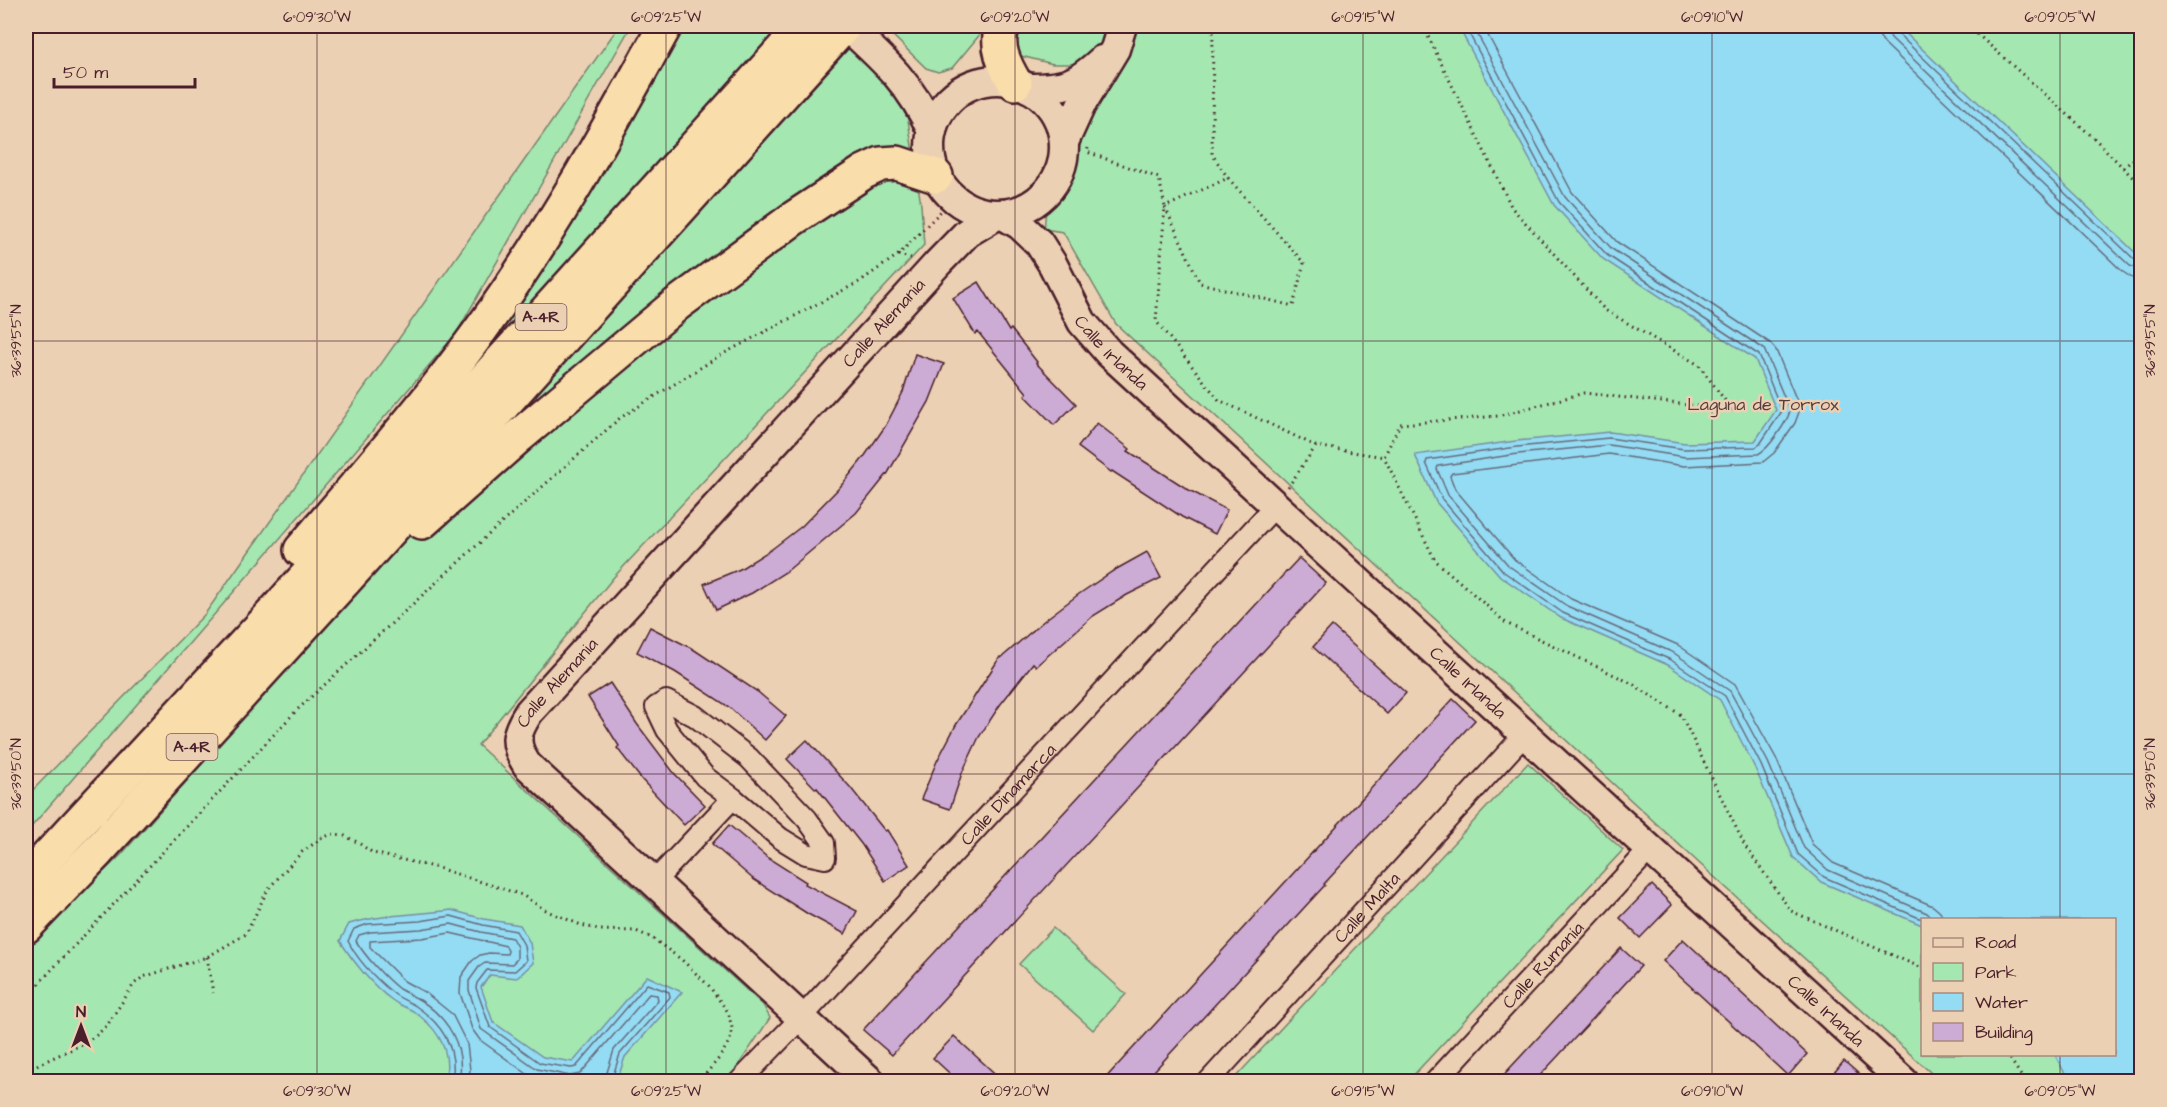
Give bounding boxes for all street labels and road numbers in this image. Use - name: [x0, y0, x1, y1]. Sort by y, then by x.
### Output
- street label: Calle Alemania: [836, 273, 931, 373]
- road number: A-4R: [516, 304, 566, 330]
- street label: Calle Irlanda: [1069, 309, 1154, 396]
- street label: Calle Alemania: [510, 632, 603, 732]
- street label: Calle Irlanda: [1424, 640, 1512, 724]
- road number: A-4R: [166, 734, 218, 760]
- street label: Calle Dinamarca: [955, 738, 1062, 851]
- street label: Calle Malta: [1328, 867, 1406, 948]
- street label: Calle Rumanía: [1496, 916, 1590, 1014]
- street label: Calle Irlanda: [1782, 969, 1870, 1053]

